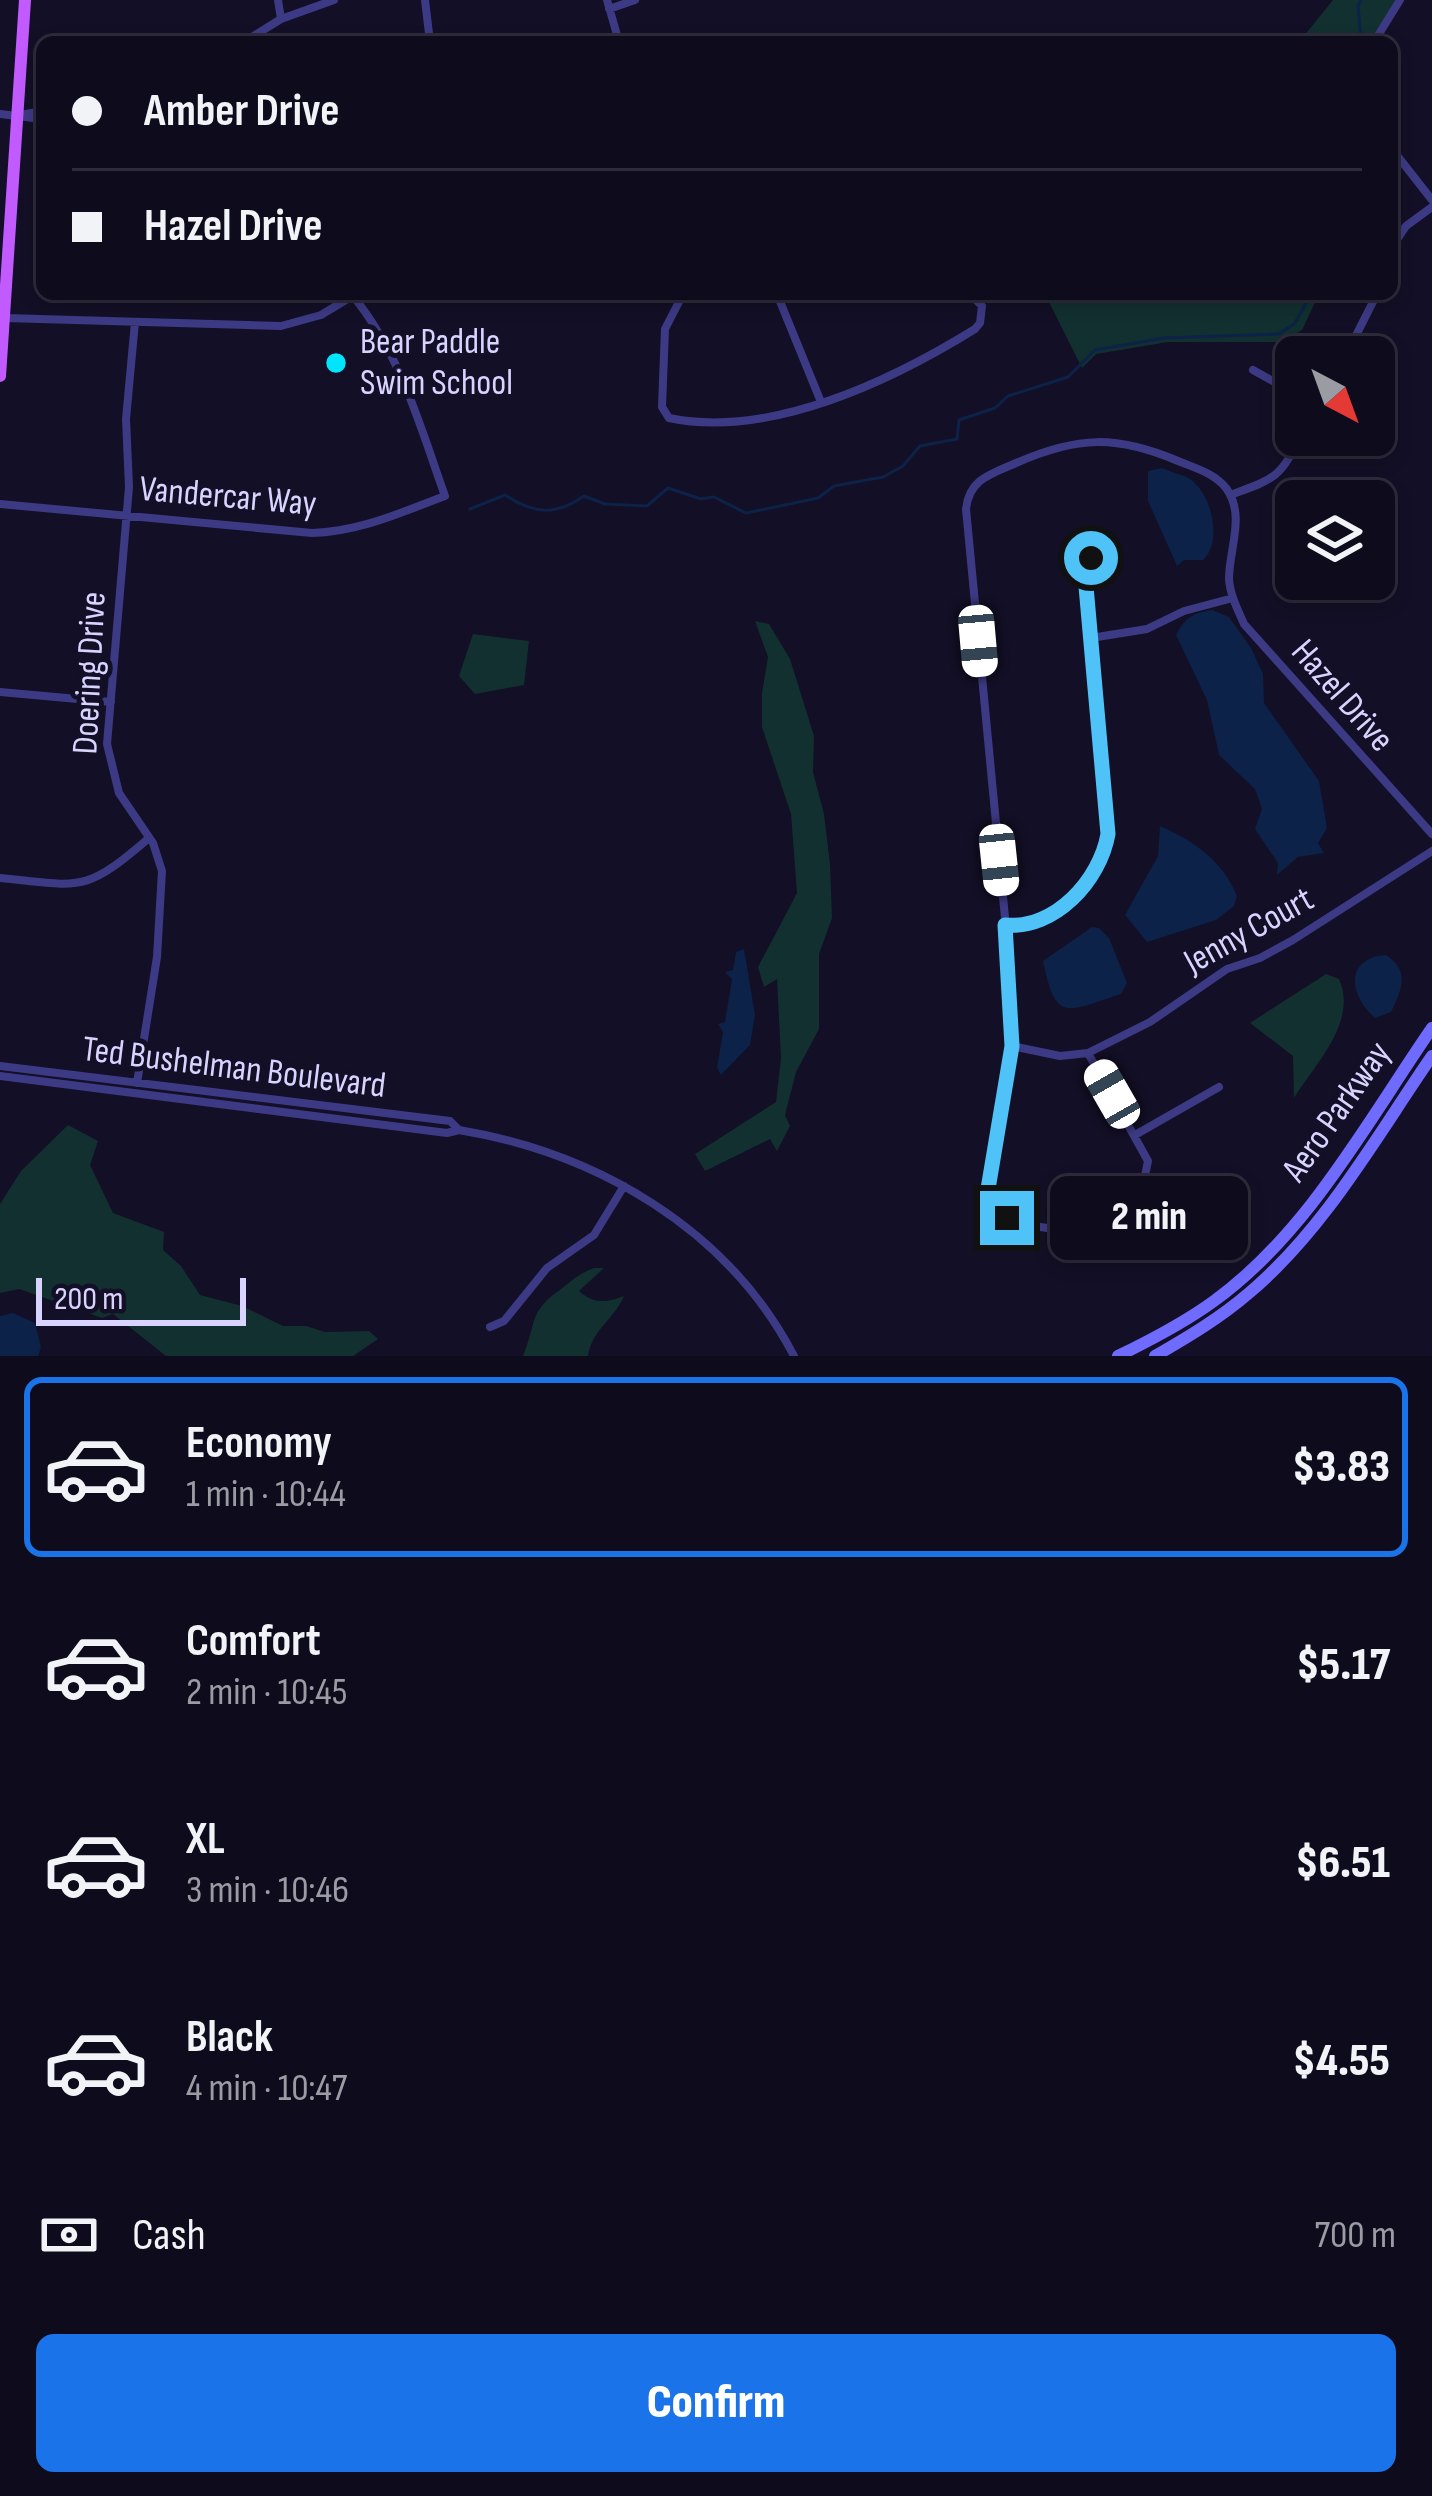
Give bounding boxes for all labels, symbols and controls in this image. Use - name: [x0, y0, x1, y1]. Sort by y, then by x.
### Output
- text: Amber Drive: [144, 84, 340, 139]
- text: Hazel Drive: [144, 199, 322, 254]
- place label: Bear Paddle Swim School: [360, 321, 513, 405]
- north arrow: [1275, 336, 1395, 456]
- map controls: [1275, 336, 1395, 600]
- marker: Bear Paddle Swim School: [323, 350, 349, 376]
- street label: Vandercar Way: [138, 468, 318, 526]
- button: layers: [1275, 480, 1395, 600]
- route start: [1064, 531, 1118, 585]
- street label: Doering Drive: [64, 591, 116, 755]
- car: [957, 604, 999, 678]
- street label: Hazel Drive: [1282, 631, 1402, 761]
- car: [977, 822, 1021, 898]
- street label: Jenny Court: [1176, 878, 1321, 984]
- street label: Ted Bushelman Boulevard: [80, 1028, 388, 1108]
- street label: Aero Parkway: [1273, 1034, 1401, 1191]
- car: [1078, 1054, 1146, 1134]
- callout: 2 min: [1049, 1176, 1247, 1260]
- route end: [980, 1191, 1034, 1245]
- text: 2 min: [1111, 1194, 1187, 1241]
- scale bar: [36, 1272, 246, 1325]
- text: 200 m: [54, 1279, 123, 1319]
- icon: car: [42, 1413, 150, 1521]
- text: Economy: [186, 1416, 332, 1471]
- text: $3.83: [1292, 1440, 1390, 1495]
- text: 1 min · 10:44: [186, 1471, 346, 1518]
- icon: car: [42, 1611, 150, 1719]
- text: Comfort: [186, 1614, 321, 1669]
- text: $5.17: [1297, 1638, 1390, 1693]
- text: 2 min · 10:45: [186, 1669, 347, 1716]
- icon: car: [42, 1809, 150, 1917]
- text: XL: [186, 1812, 225, 1867]
- text: $6.51: [1295, 1836, 1390, 1891]
- text: 3 min · 10:46: [186, 1867, 349, 1914]
- icon: car: [42, 2007, 150, 2115]
- text: Black: [186, 2010, 273, 2065]
- text: $4.55: [1293, 2034, 1390, 2089]
- text: 4 min · 10:47: [186, 2065, 347, 2112]
- icon: cash: [36, 2202, 102, 2268]
- text: Cash: [132, 2208, 206, 2263]
- text: 700 m: [1314, 2212, 1396, 2259]
- button: Confirm: [36, 2334, 1396, 2472]

